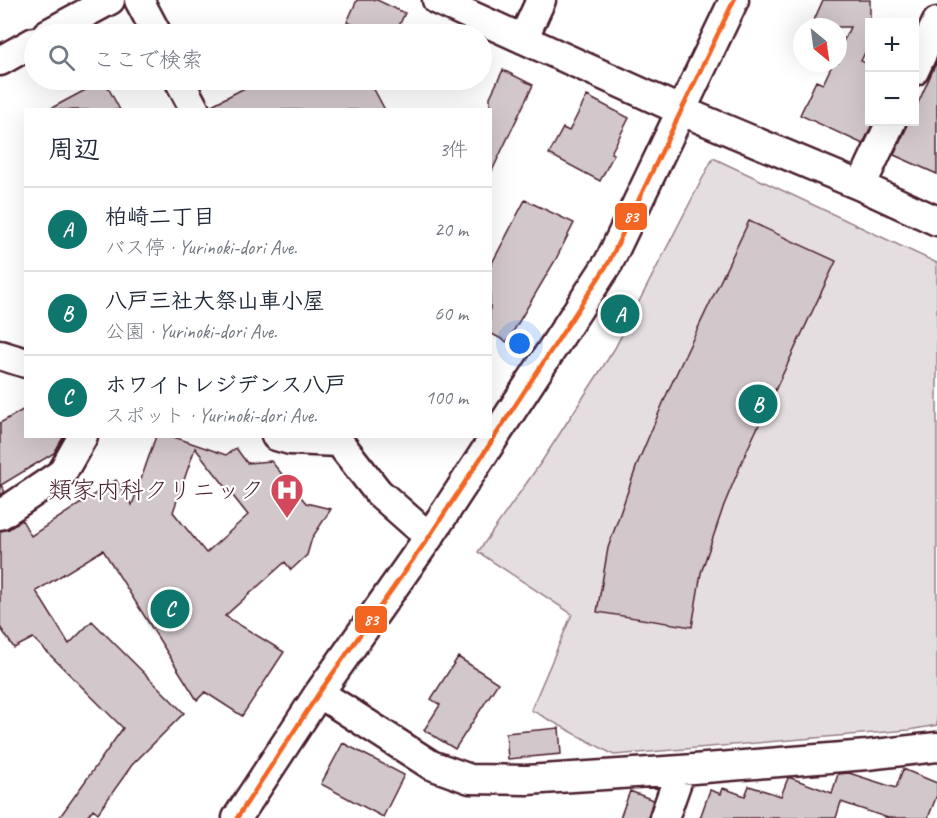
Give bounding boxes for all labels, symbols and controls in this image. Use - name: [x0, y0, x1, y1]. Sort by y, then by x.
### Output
- north arrow: [793, 18, 847, 72]
- map controls: [865, 18, 919, 126]
- button: +: [865, 18, 919, 72]
- search box: [24, 24, 492, 90]
- icon: search: [45, 41, 78, 74]
- text: ここで検索: [93, 46, 203, 74]
- button: −: [865, 72, 919, 126]
- text: 周辺: [48, 133, 100, 166]
- text: 3件: [439, 137, 468, 162]
- line badge: 83: [614, 202, 648, 231]
- text: 柏崎二丁目: [105, 203, 215, 231]
- text: 83: [624, 207, 640, 227]
- text: A: [62, 217, 73, 242]
- text: 20 m: [434, 217, 468, 242]
- text: バス停 · Yurinoki-dori Ave.: [105, 235, 297, 260]
- text: 八戸三社大祭山車小屋: [105, 287, 325, 315]
- pin: A: [600, 292, 640, 336]
- text: B: [62, 301, 73, 326]
- text: 60 m: [434, 301, 468, 326]
- text: 公園 · Yurinoki-dori Ave.: [105, 319, 277, 344]
- your location: [505, 329, 534, 358]
- text: ホワイトレジデンス八戸: [105, 371, 347, 399]
- pin: B: [738, 382, 777, 426]
- text: C: [63, 385, 72, 410]
- text: 100 m: [425, 385, 468, 410]
- text: スポット · Yurinoki-dori Ave.: [105, 403, 317, 428]
- hospital icon: 類家内科クリニック: [269, 472, 305, 519]
- place label: 類家内科クリニック: [48, 475, 264, 505]
- pin: C: [150, 586, 190, 632]
- line badge: 83: [354, 605, 388, 634]
- text: 83: [364, 610, 380, 630]

